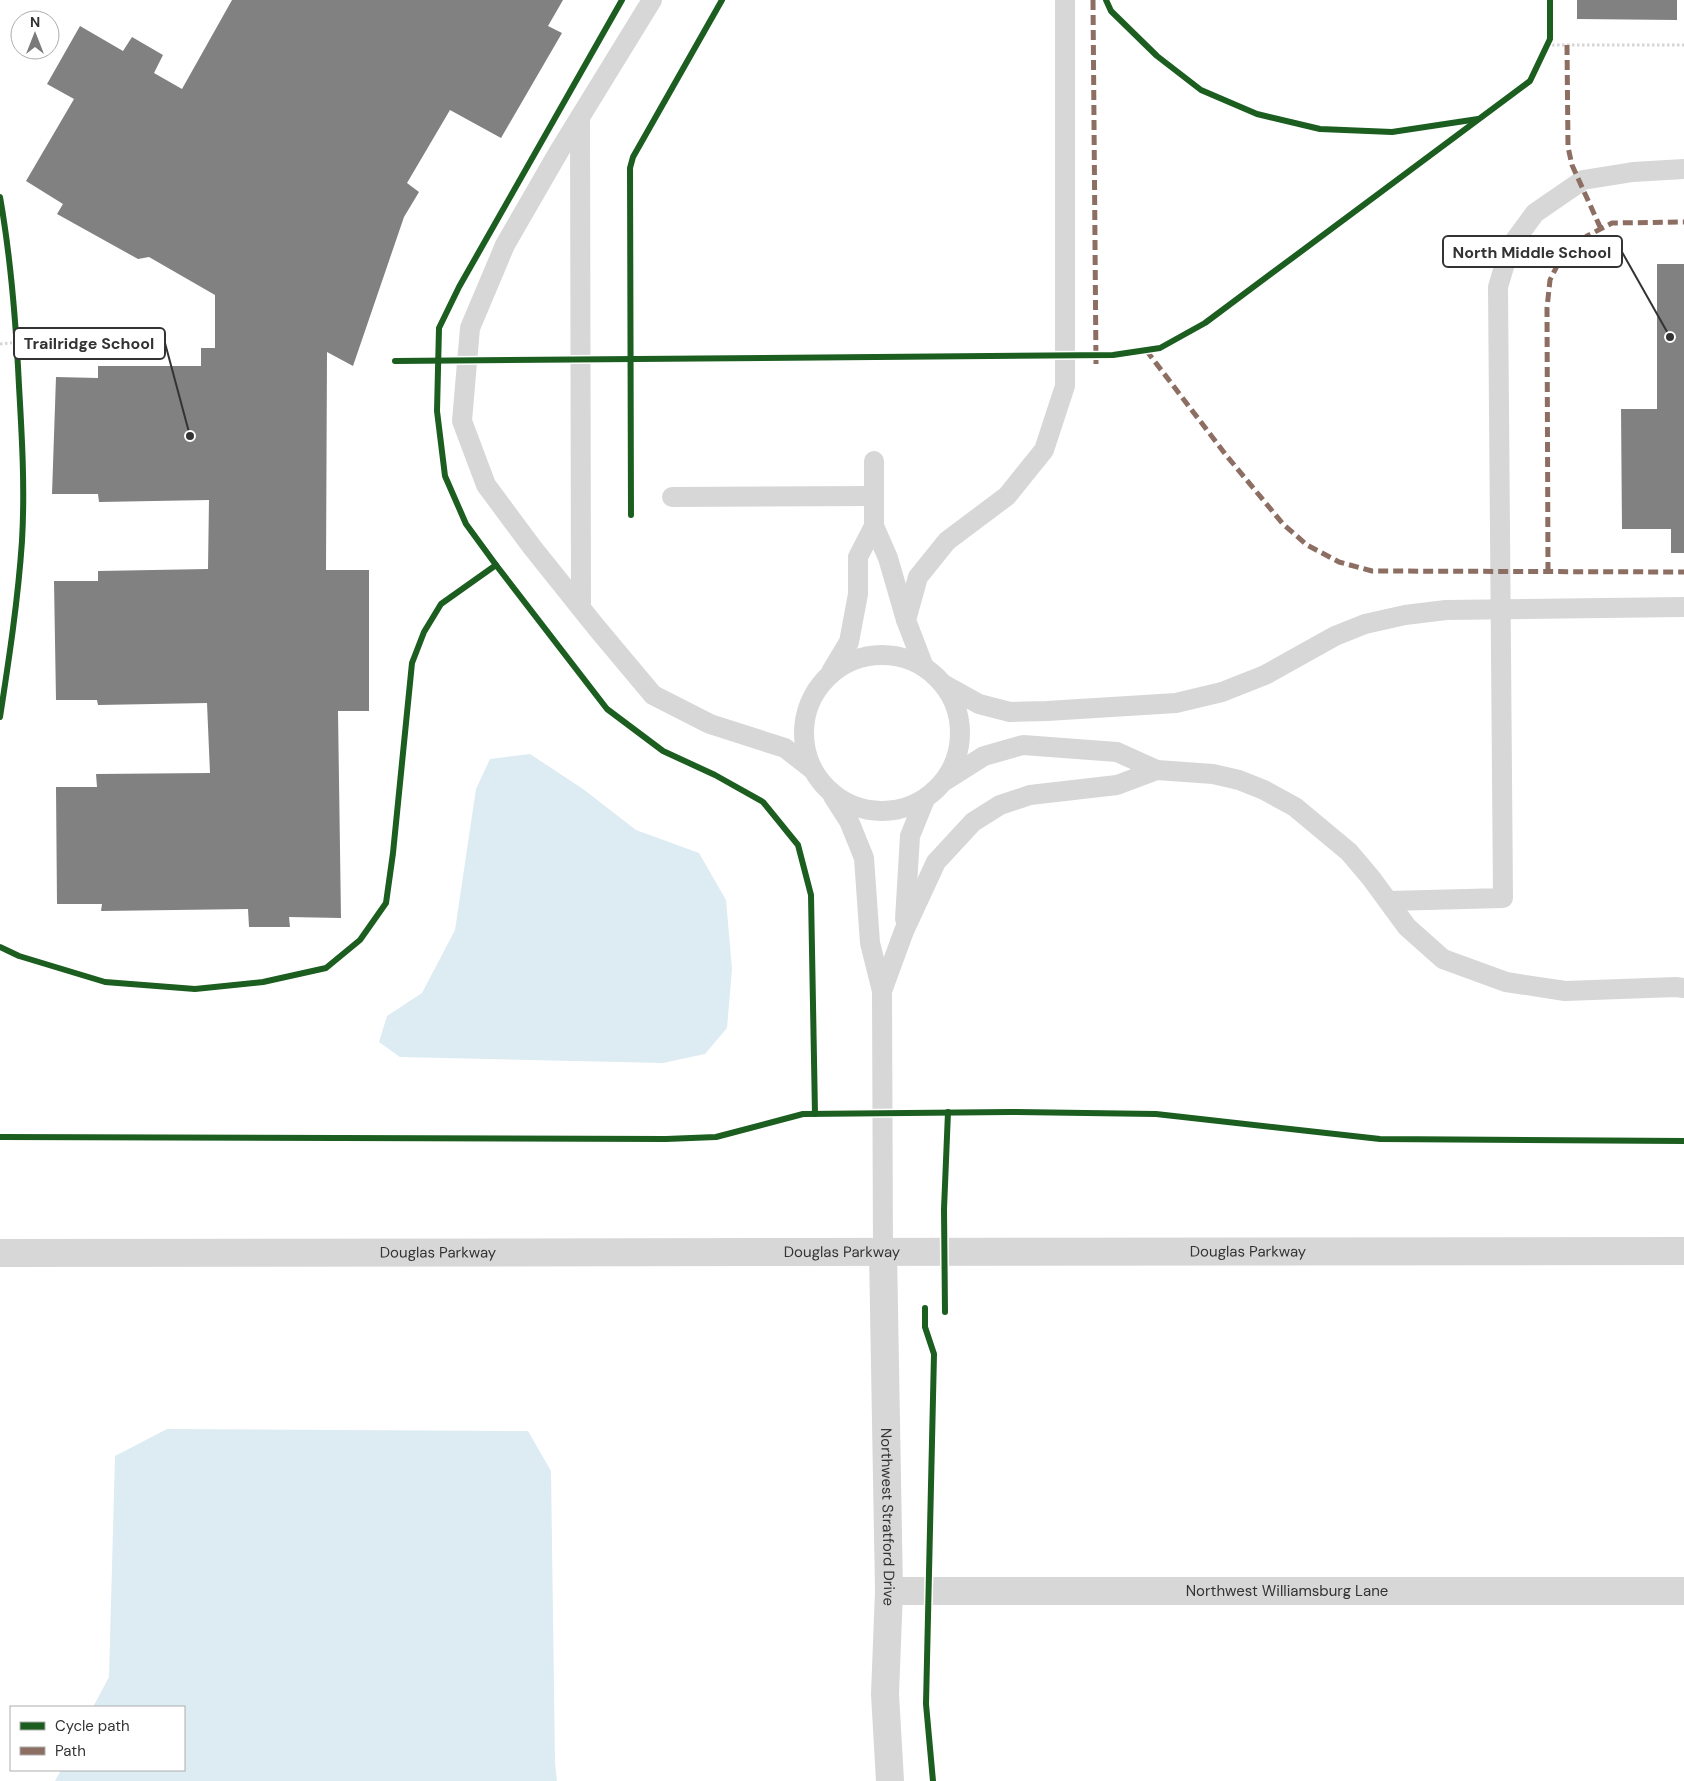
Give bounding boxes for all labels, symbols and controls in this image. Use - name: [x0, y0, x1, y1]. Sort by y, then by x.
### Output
- north arrow: [10, 10, 60, 60]
- text: N: [30, 13, 40, 31]
- callout: North Middle School: [1443, 236, 1622, 267]
- text: North Middle School: [1453, 242, 1611, 263]
- callout: Trailridge School: [14, 328, 165, 359]
- text: Trailridge School: [24, 333, 154, 354]
- street label: Douglas Parkway: [1190, 1241, 1307, 1262]
- street label: Douglas Parkway: [380, 1242, 497, 1263]
- street label: Douglas Parkway: [784, 1242, 901, 1262]
- street label: Northwest Stratford Drive: [876, 1428, 899, 1606]
- street label: Northwest Williamsburg Lane: [1186, 1581, 1388, 1601]
- legend: [10, 1706, 185, 1771]
- text: Cycle path: [55, 1716, 130, 1736]
- text: Path: [55, 1741, 86, 1761]

